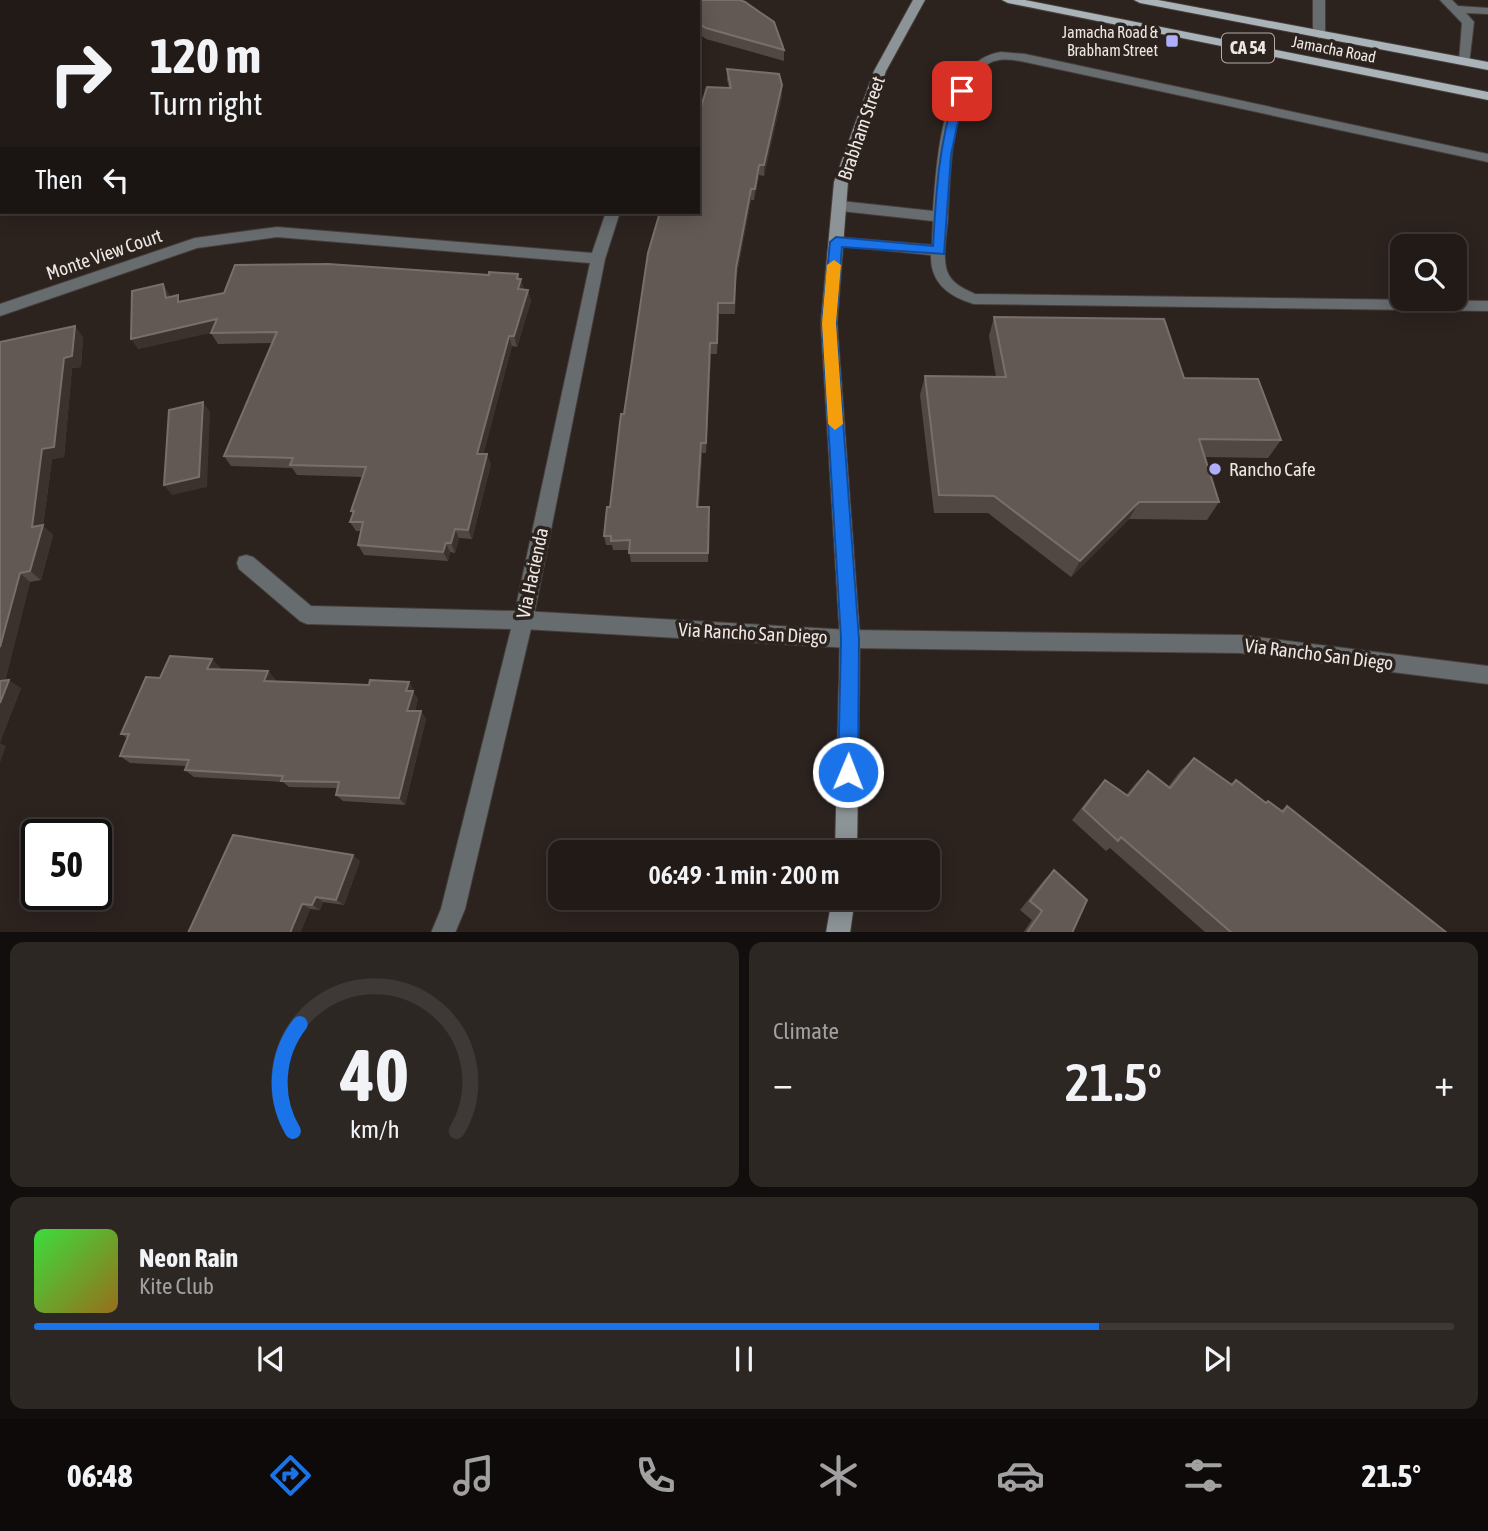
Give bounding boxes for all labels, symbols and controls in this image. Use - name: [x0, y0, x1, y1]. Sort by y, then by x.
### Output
- place label: Jamacha Road & Brabham Street: [1062, 23, 1159, 59]
- text: 120 m: [150, 27, 261, 83]
- icon: right: [35, 28, 126, 119]
- street label: Jamacha Road: [1290, 32, 1378, 66]
- marker: Jamacha Road & Brabham Street: [1164, 33, 1180, 49]
- road number: CA 54: [1222, 33, 1274, 62]
- pin: [932, 61, 992, 121]
- icon: arrive: [943, 72, 981, 110]
- street label: Brabham Street: [833, 73, 889, 183]
- text: Turn right: [150, 85, 263, 122]
- icon: left: [97, 161, 135, 199]
- text: Then: [35, 165, 83, 195]
- street label: Monte View Court: [43, 224, 165, 284]
- map controls: [1390, 234, 1467, 311]
- button: search: [1390, 234, 1467, 311]
- place label: Rancho Cafe: [1229, 458, 1316, 480]
- marker: Rancho Cafe: [1207, 461, 1223, 477]
- street label: Via Hacienda: [512, 526, 552, 620]
- street label: Via Rancho San Diego: [678, 618, 828, 648]
- street label: Via Rancho San Diego: [1243, 634, 1395, 674]
- position arrow: [811, 735, 885, 809]
- speed limit sign: 50: [21, 819, 112, 910]
- text: 06:49 · 1 min · 200 m: [649, 860, 839, 890]
- text: Climate: [773, 1018, 839, 1044]
- text: 40: [339, 1033, 409, 1116]
- text: 21.5°: [1065, 1052, 1162, 1112]
- text: −: [773, 1061, 793, 1104]
- text: +: [1434, 1061, 1454, 1104]
- text: km/h: [350, 1114, 399, 1142]
- text: Neon Rain: [139, 1243, 238, 1273]
- text: Kite Club: [139, 1273, 214, 1299]
- icon: previous: [252, 1340, 290, 1378]
- icon: pause: [725, 1340, 763, 1378]
- icon: next: [1198, 1340, 1236, 1378]
- icon: directions: [266, 1451, 315, 1500]
- icon: music: [449, 1451, 498, 1500]
- icon: phone: [631, 1451, 680, 1500]
- icon: climate: [814, 1451, 863, 1500]
- icon: car: [996, 1451, 1045, 1500]
- icon: filters: [1179, 1451, 1228, 1500]
- text: 06:48: [67, 1457, 133, 1494]
- text: 21.5°: [1361, 1457, 1421, 1494]

